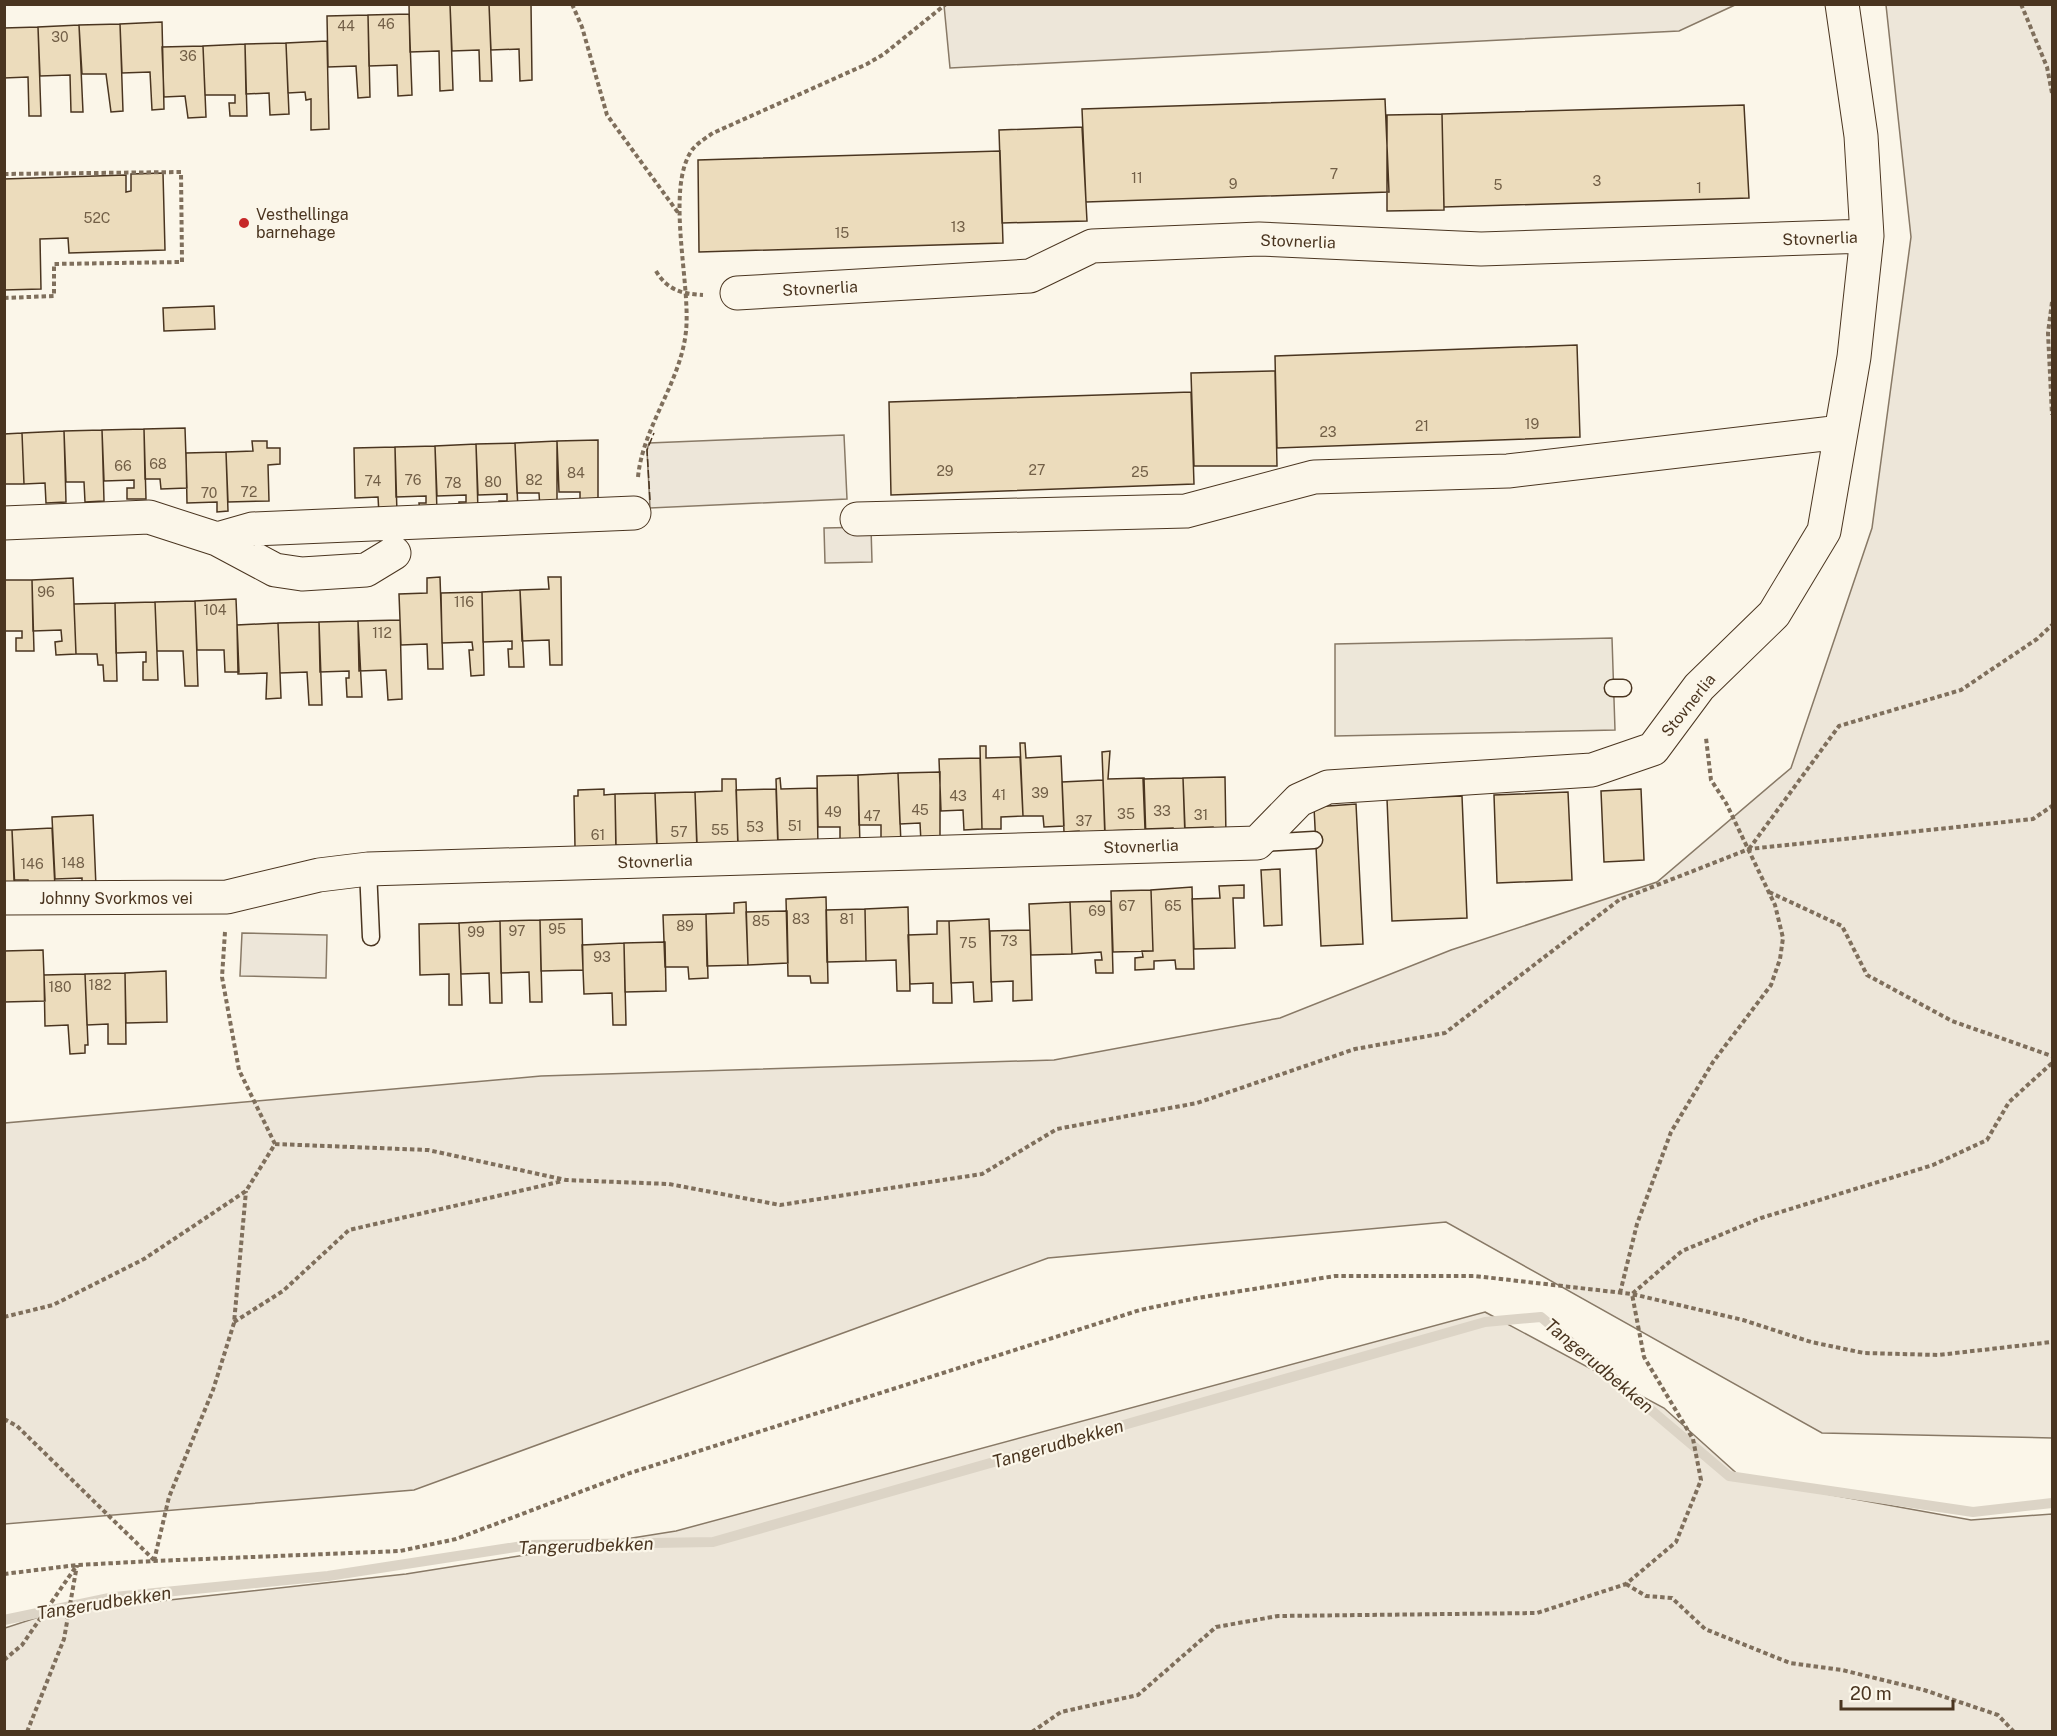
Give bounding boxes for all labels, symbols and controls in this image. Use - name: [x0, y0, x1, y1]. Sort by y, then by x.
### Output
- house number: 46: [377, 16, 395, 32]
- house number: 44: [337, 18, 355, 34]
- house number: 30: [51, 29, 69, 45]
- house number: 36: [179, 48, 197, 64]
- house number: 7: [1330, 166, 1338, 182]
- house number: 11: [1131, 170, 1143, 186]
- house number: 3: [1593, 173, 1602, 189]
- house number: 9: [1229, 176, 1238, 192]
- house number: 5: [1494, 177, 1503, 193]
- house number: 1: [1696, 180, 1702, 196]
- place label: Vesthellinga barnehage: [256, 205, 349, 242]
- house number: 52C: [84, 210, 110, 226]
- marker: Vesthellinga barnehage: [237, 216, 251, 230]
- house number: 13: [951, 219, 965, 235]
- house number: 15: [835, 225, 849, 241]
- street label: Stovnerlia: [1782, 228, 1858, 249]
- street label: Stovnerlia: [1260, 231, 1336, 252]
- street label: Stovnerlia: [782, 277, 858, 300]
- house number: 19: [1525, 416, 1539, 432]
- house number: 21: [1415, 418, 1429, 434]
- house number: 23: [1319, 424, 1337, 440]
- house number: 68: [149, 456, 167, 472]
- house number: 66: [114, 458, 132, 474]
- house number: 27: [1029, 462, 1045, 478]
- house number: 29: [936, 463, 954, 479]
- house number: 25: [1131, 464, 1149, 480]
- house number: 84: [567, 465, 585, 481]
- house number: 76: [405, 472, 422, 488]
- house number: 82: [525, 472, 543, 488]
- house number: 74: [365, 473, 382, 489]
- house number: 80: [484, 474, 502, 490]
- house number: 78: [444, 475, 462, 491]
- house number: 72: [241, 484, 257, 500]
- house number: 70: [201, 485, 217, 501]
- house number: 96: [37, 584, 55, 600]
- house number: 116: [454, 594, 474, 610]
- house number: 104: [203, 602, 227, 618]
- house number: 112: [372, 625, 392, 641]
- street label: Stovnerlia: [1657, 670, 1720, 741]
- house number: 39: [1031, 785, 1049, 801]
- house number: 41: [992, 787, 1006, 803]
- house number: 43: [949, 788, 967, 804]
- house number: 45: [911, 802, 929, 818]
- house number: 33: [1153, 803, 1171, 819]
- house number: 49: [824, 804, 842, 820]
- house number: 35: [1117, 806, 1135, 822]
- house number: 31: [1194, 807, 1208, 823]
- house number: 47: [863, 808, 881, 824]
- house number: 37: [1076, 813, 1092, 829]
- house number: 51: [788, 818, 802, 834]
- house number: 53: [746, 819, 764, 835]
- house number: 55: [711, 822, 729, 838]
- house number: 57: [670, 824, 688, 840]
- house number: 61: [591, 827, 605, 843]
- street label: Stovnerlia: [1103, 836, 1179, 857]
- street label: Stovnerlia: [617, 851, 693, 872]
- house number: 148: [61, 855, 85, 871]
- house number: 146: [20, 856, 44, 872]
- street label: Johnny Svorkmos vei: [39, 889, 193, 908]
- house number: 67: [1119, 898, 1135, 914]
- house number: 65: [1164, 898, 1182, 914]
- house number: 69: [1088, 903, 1106, 919]
- house number: 83: [792, 911, 810, 927]
- house number: 81: [840, 911, 854, 927]
- house number: 85: [752, 913, 770, 929]
- house number: 89: [676, 918, 694, 934]
- house number: 95: [548, 921, 566, 937]
- house number: 97: [509, 923, 525, 939]
- house number: 99: [467, 924, 485, 940]
- house number: 73: [1001, 933, 1018, 949]
- house number: 75: [959, 935, 977, 951]
- house number: 93: [593, 949, 611, 965]
- house number: 182: [88, 977, 112, 993]
- house number: 180: [48, 979, 72, 995]
- water label: Tangerudbekken: [1541, 1314, 1658, 1417]
- water label: Tangerudbekken: [990, 1415, 1126, 1472]
- water label: Tangerudbekken: [518, 1533, 654, 1558]
- water label: Tangerudbekken: [35, 1582, 172, 1623]
- scale bar: [1841, 1673, 1954, 1711]
- text: 20 m: [1850, 1683, 1892, 1704]

